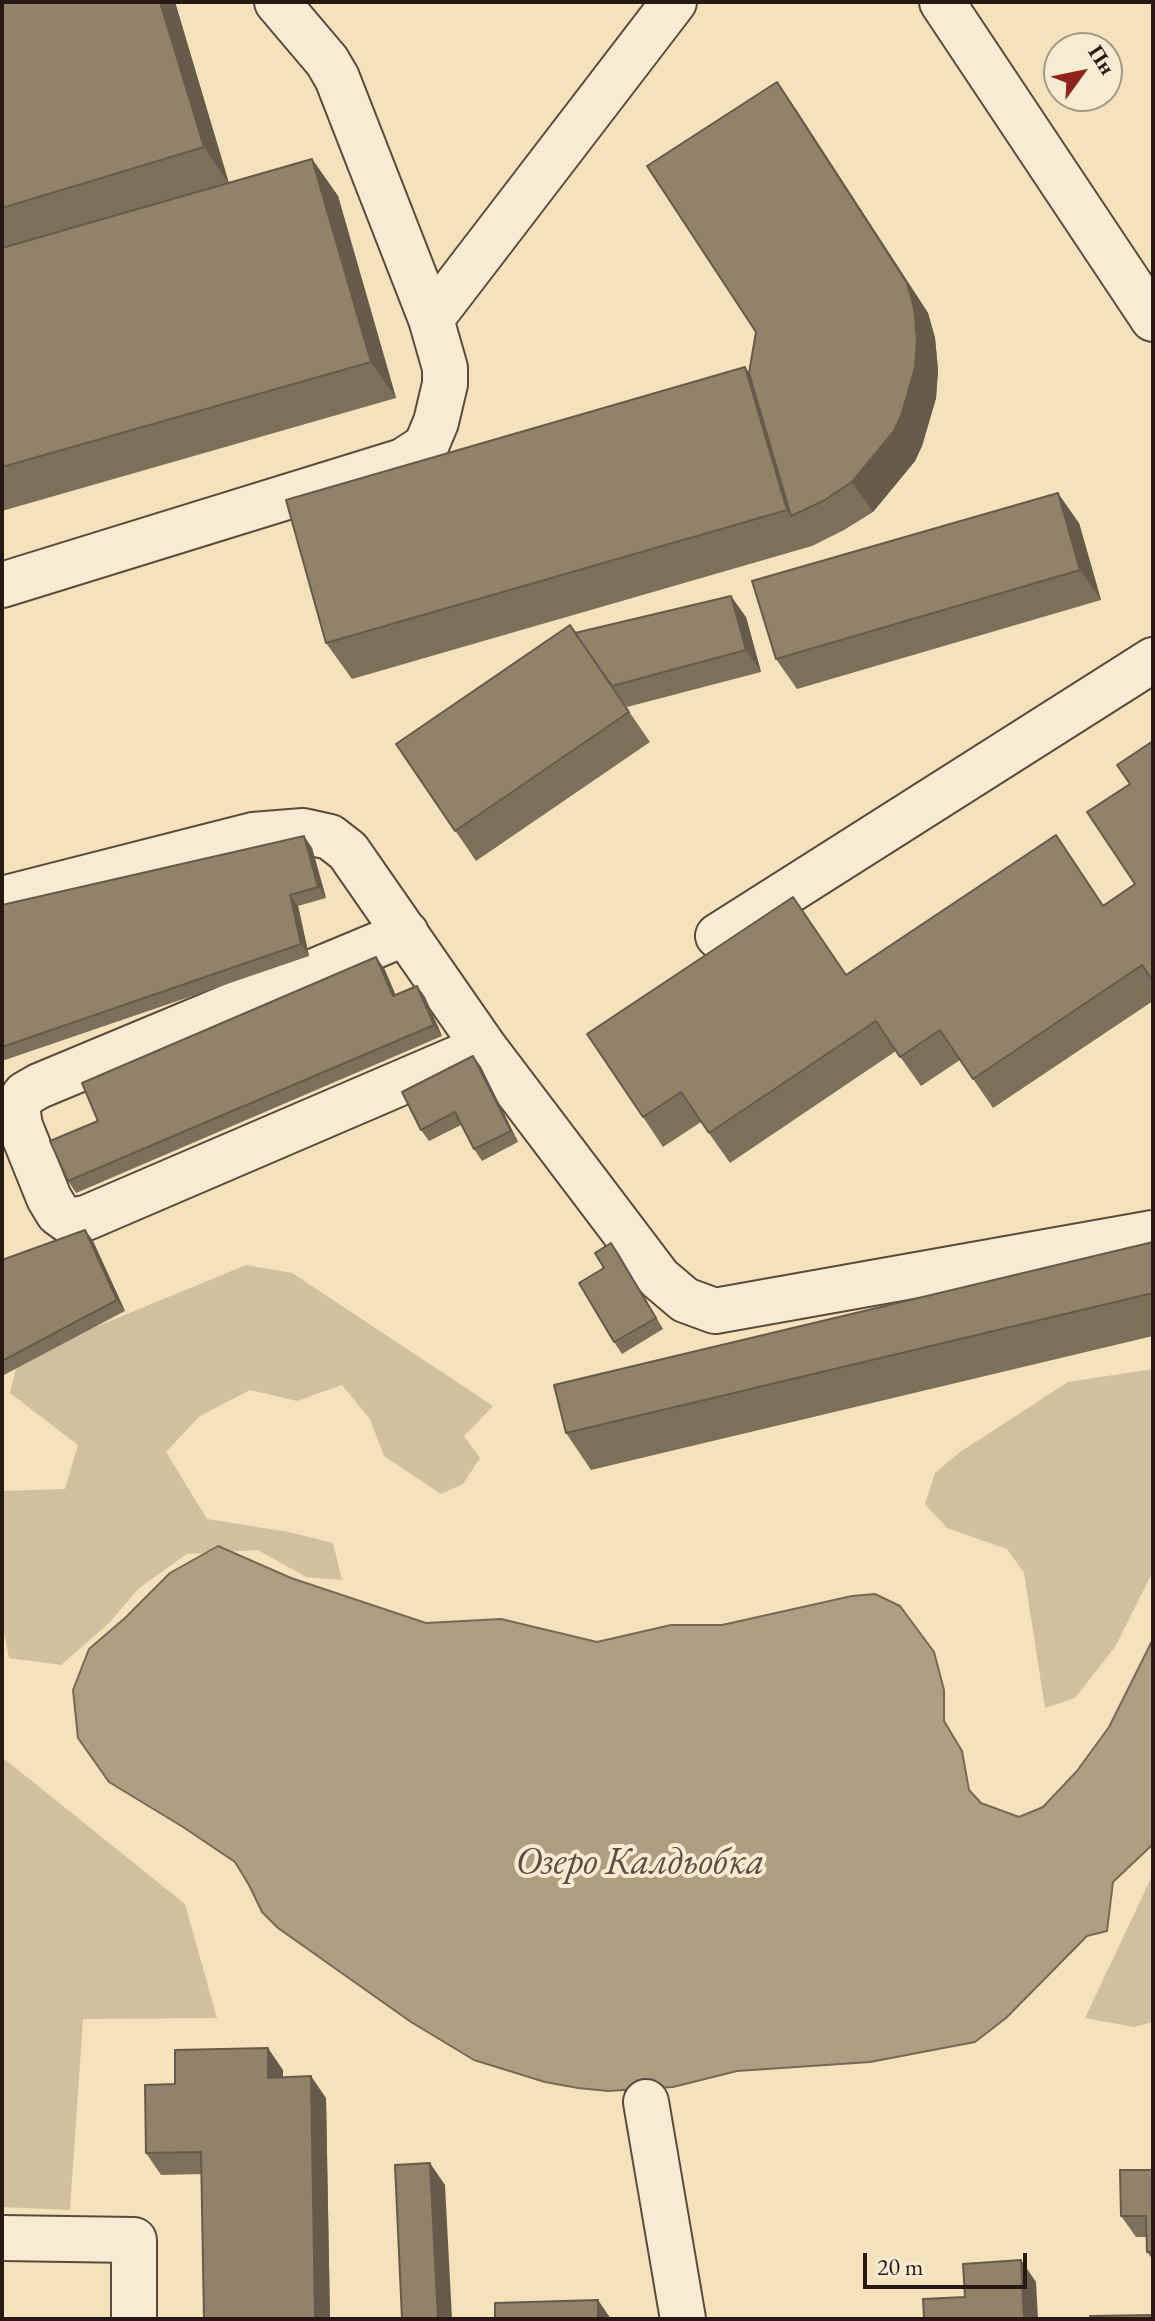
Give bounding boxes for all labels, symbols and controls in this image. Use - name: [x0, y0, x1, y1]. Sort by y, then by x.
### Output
- north arrow: [1043, 32, 1123, 112]
- text: Пн: [1082, 39, 1122, 80]
- water label: Озеро Калдьобка: [515, 1840, 765, 1886]
- scale bar: [867, 2237, 1031, 2287]
- text: 20 m: [877, 2251, 924, 2282]

